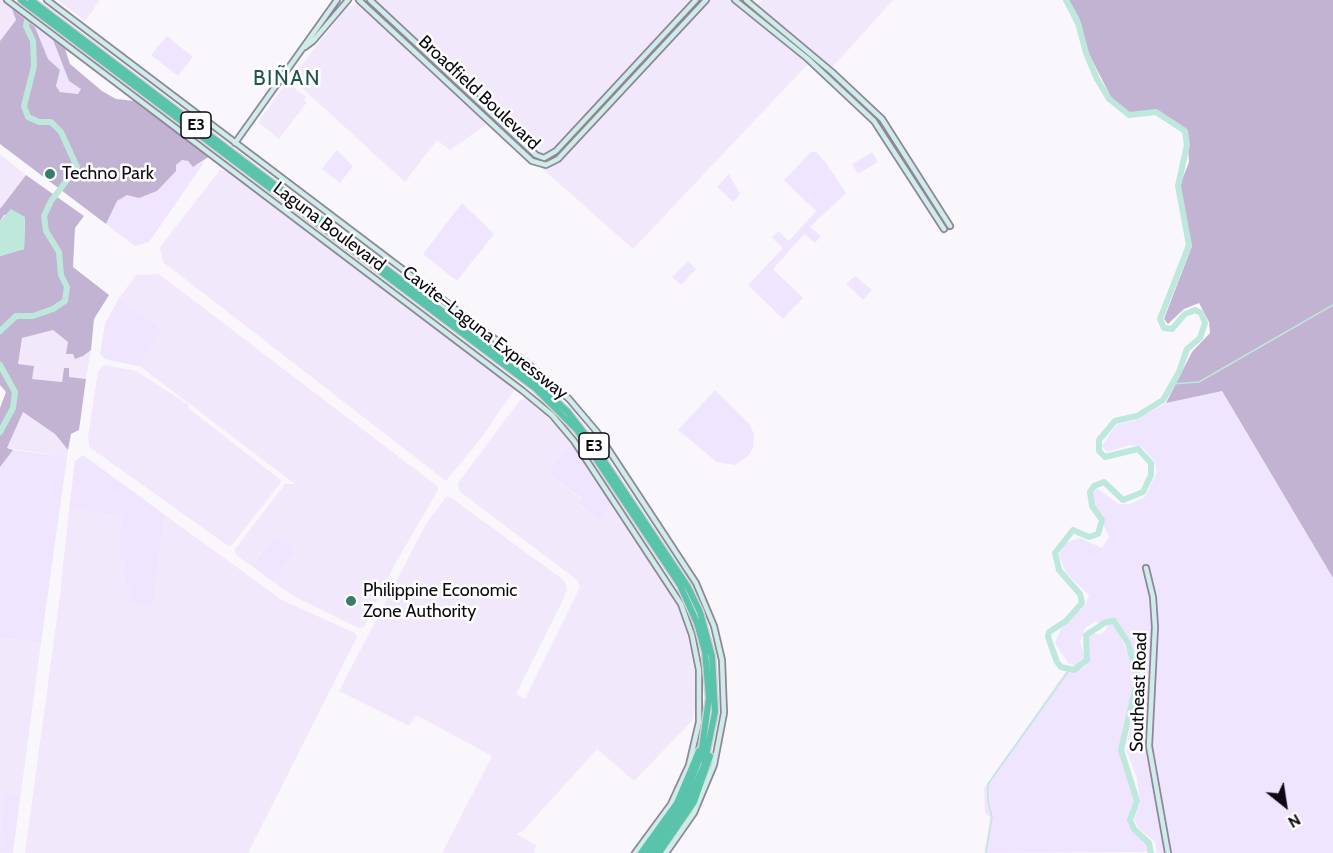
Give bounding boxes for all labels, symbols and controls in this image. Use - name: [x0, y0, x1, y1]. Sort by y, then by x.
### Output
- street label: Broadfield Boulevard: [414, 31, 544, 155]
- district label: BIÑAN: [253, 66, 321, 92]
- road number: E3: [181, 112, 211, 138]
- place label: Techno Park: [62, 163, 154, 185]
- marker: Techno Park: [43, 167, 57, 181]
- street label: Laguna Boulevard: [269, 178, 389, 276]
- street label: Cavite–Laguna Expressway: [398, 262, 572, 404]
- road number: E3: [579, 433, 609, 459]
- place label: Philippine Economic Zone Authority: [363, 580, 517, 622]
- marker: Philippine Economic Zone Authority: [344, 594, 358, 608]
- street label: Southeast Road: [1126, 632, 1152, 752]
- north arrow: [1255, 775, 1315, 835]
- text: N: [1285, 810, 1304, 832]

